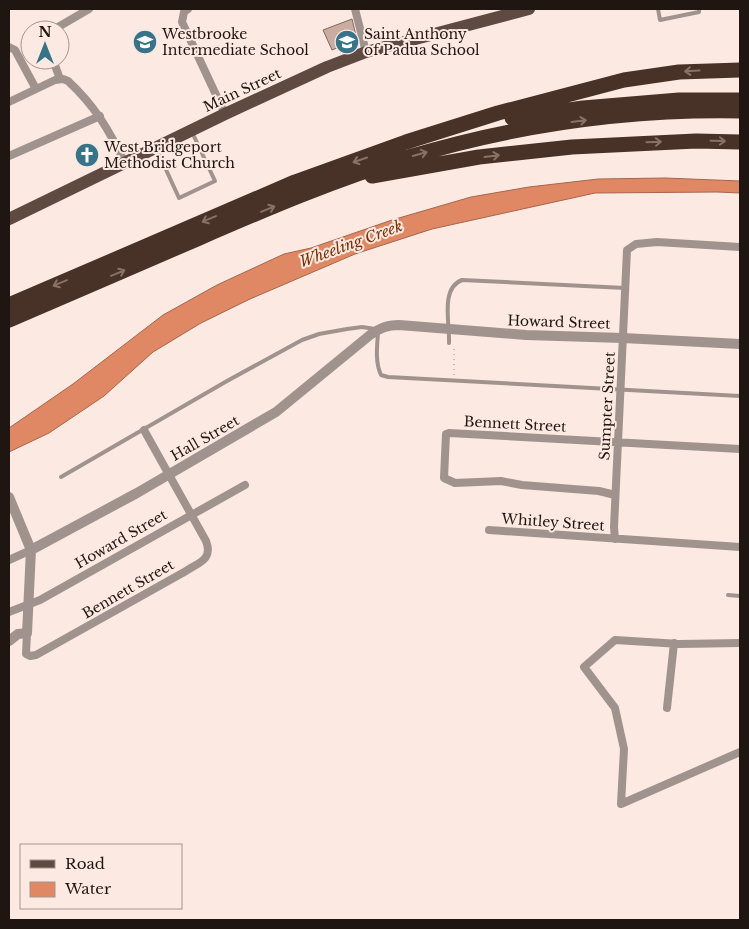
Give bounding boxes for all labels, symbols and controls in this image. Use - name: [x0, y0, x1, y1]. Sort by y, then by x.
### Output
- north arrow: [20, 20, 70, 70]
- text: N: [38, 23, 52, 41]
- place label: Westbrooke Intermediate School: [161, 25, 309, 59]
- place label: Saint Anthony of Padua School: [364, 25, 480, 59]
- school or university icon: Westbrooke Intermediate School: [132, 29, 158, 55]
- school or university icon: Saint Anthony of Padua School: [334, 29, 360, 55]
- street label: Main Street: [200, 64, 284, 116]
- one-way arrow: [684, 66, 700, 76]
- one-way arrow: [571, 116, 587, 126]
- one-way arrow: [710, 136, 726, 146]
- one-way arrow: [646, 137, 662, 147]
- place label: West Bridgeport Methodist Church: [103, 138, 235, 172]
- church icon: West Bridgeport Methodist Church: [74, 142, 100, 168]
- one-way arrow: [412, 148, 428, 158]
- one-way arrow: [484, 150, 500, 160]
- one-way arrow: [352, 155, 368, 165]
- one-way arrow: [260, 204, 275, 213]
- one-way arrow: [202, 215, 217, 225]
- water label: Wheeling Creek: [297, 216, 405, 271]
- one-way arrow: [110, 268, 125, 278]
- one-way arrow: [53, 279, 68, 289]
- street label: Howard Street: [507, 311, 612, 333]
- street label: Sumpter Street: [595, 351, 619, 461]
- street label: Hall Street: [168, 411, 243, 465]
- street label: Bennett Street: [463, 412, 567, 436]
- street label: Howard Street: [72, 505, 171, 573]
- street label: Whitley Street: [500, 509, 606, 535]
- street label: Bennett Street: [79, 555, 178, 622]
- legend: [20, 844, 182, 909]
- text: Road: [65, 854, 105, 873]
- text: Water: [64, 879, 112, 898]

